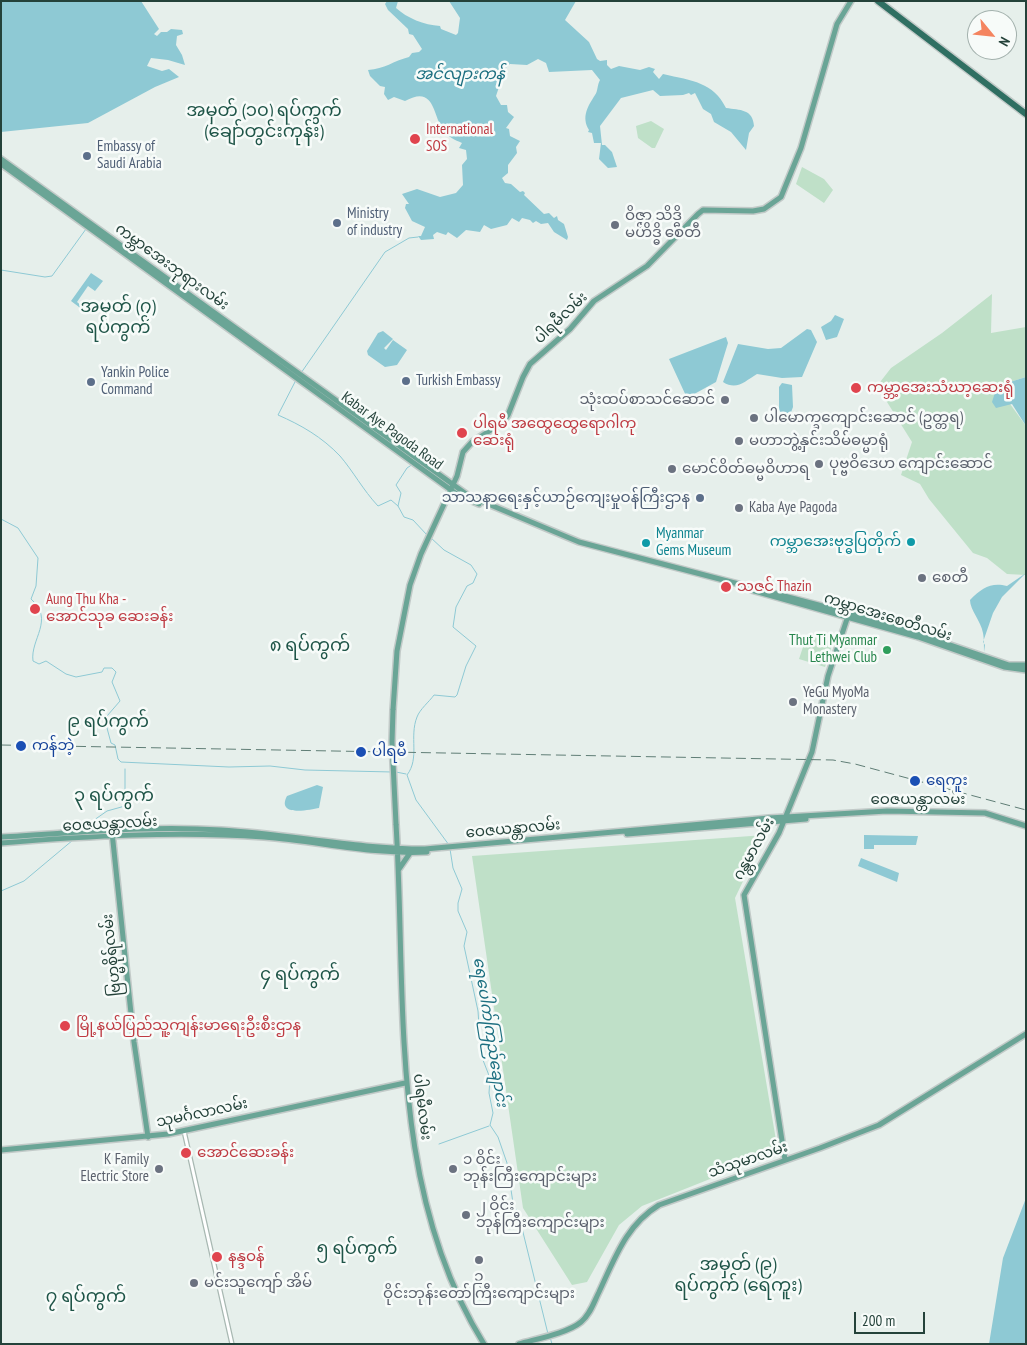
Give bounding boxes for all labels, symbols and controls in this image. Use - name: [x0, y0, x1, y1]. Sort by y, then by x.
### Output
- north arrow: [967, 10, 1017, 60]
- text: N: [995, 34, 1014, 49]
- water label: အင်လျားကန်: [415, 64, 505, 84]
- district label: အမှတ် (၁၀) ရပ်ကွက် (ချော်တွင်းကုန်း): [186, 100, 342, 142]
- place label: International SOS: [426, 121, 493, 156]
- marker: International SOS: [408, 132, 422, 146]
- place label: Embassy of Saudi Arabia: [97, 138, 162, 173]
- marker: Embassy of Saudi Arabia: [81, 150, 93, 162]
- place label: Ministry of industry: [347, 205, 402, 240]
- place label: ဝိဇ္ဇာ သိဒ္ဓိ မဟိဒ္ဓိ စေတီ: [625, 207, 701, 242]
- marker: Ministry of industry: [331, 217, 343, 229]
- marker: ဝိဇ္ဇာ သိဒ္ဓိ မဟိဒ္ဓိ စေတီ: [609, 219, 621, 231]
- street label: ကမ္ဘာအေးဘုရားလမ်း: [112, 220, 232, 314]
- street label: ပါရမီလမ်း: [531, 288, 591, 348]
- district label: အမှတ် (၇) ရပ်ကွက်: [80, 296, 156, 338]
- place label: Yankin Police Command: [101, 364, 169, 399]
- place label: Turkish Embassy: [416, 372, 500, 390]
- marker: Turkish Embassy: [400, 375, 412, 387]
- marker: Yankin Police Command: [85, 376, 97, 388]
- place label: ကမ္ဘာ့အေးသံဃာ့ဆေးရုံ: [867, 379, 1013, 397]
- marker: ကမ္ဘာ့အေးသံဃာ့ဆေးရုံ: [849, 381, 863, 395]
- street label: Kabar Aye Pagoda Road: [338, 388, 446, 474]
- place label: သုံးထပ်စာသင်ဆောင်: [580, 391, 715, 409]
- marker: သုံးထပ်စာသင်ဆောင်: [719, 394, 731, 406]
- place label: ပါမောက္ခကျောင်းဆောင် (ဥတ္တရ): [764, 409, 963, 427]
- marker: ပါမောက္ခကျောင်းဆောင် (ဥတ္တရ): [748, 412, 760, 424]
- place label: ပါရမီ အထွေထွေရောဂါကု ဆေးရုံ: [473, 415, 636, 450]
- marker: ပါရမီ အထွေထွေရောဂါကု ဆေးရုံ: [455, 426, 469, 440]
- place label: မဟာဘွဲ့နှင်းသိမ်ဓမ္မာရုံ: [749, 432, 888, 450]
- marker: မဟာဘွဲ့နှင်းသိမ်ဓမ္မာရုံ: [733, 435, 745, 447]
- place label: ပုဗ္ဗဝိဒေဟ ကျောင်းဆောင်: [829, 455, 993, 473]
- marker: ပုဗ္ဗဝိဒေဟ ကျောင်းဆောင်: [813, 458, 825, 470]
- place label: မောင်ဝိတ်ဓမ္မဝိဟာရ: [682, 460, 809, 478]
- marker: မောင်ဝိတ်ဓမ္မဝိဟာရ: [666, 463, 678, 475]
- place label: သာသနာရေးနှင့်ယာဉ်ကျေးမှုဝန်ကြီးဌာန: [442, 489, 690, 507]
- marker: သာသနာရေးနှင့်ယာဉ်ကျေးမှုဝန်ကြီးဌာန: [694, 492, 706, 504]
- place label: Kaba Aye Pagoda: [749, 499, 837, 517]
- marker: Kaba Aye Pagoda: [733, 502, 745, 514]
- place label: Myanmar Gems Museum: [656, 525, 731, 560]
- place label: ကမ္ဘာအေးဗုဒ္ဓပြတိုက်: [770, 533, 901, 551]
- marker: ကမ္ဘာအေးဗုဒ္ဓပြတိုက်: [905, 536, 917, 548]
- marker: Myanmar Gems Museum: [640, 537, 652, 549]
- place label: စေတီ: [932, 569, 968, 587]
- marker: စေတီ: [916, 572, 928, 584]
- place label: သဇင် Thazin: [737, 578, 812, 596]
- marker: သဇင် Thazin: [719, 580, 733, 594]
- street label: ကမ္ဘာအေးစေတီလမ်း: [822, 589, 954, 645]
- place label: Aung Thu Kha - အောင်သုခ ဆေးခန်း: [46, 591, 173, 626]
- marker: Aung Thu Kha - အောင်သုခ ဆေးခန်း: [28, 602, 42, 616]
- place label: Thut Ti Myanmar Lethwei Club: [789, 632, 877, 667]
- district label: ၈ ရပ်ကွက်: [270, 635, 350, 657]
- marker: Thut Ti Myanmar Lethwei Club: [881, 644, 893, 656]
- place label: YeGu MyoMa Monastery: [803, 684, 869, 719]
- marker: YeGu MyoMa Monastery: [787, 696, 799, 708]
- district label: ၉ ရပ်ကွက်: [67, 711, 149, 733]
- place label: ကန်ဘဲ့: [32, 737, 74, 755]
- marker: ကန်ဘဲ့: [14, 739, 28, 753]
- place label: ပါရမီ: [372, 743, 407, 761]
- marker: ပါရမီ: [354, 745, 368, 759]
- place label: ရေကူး: [926, 772, 968, 790]
- marker: ရေကူး: [908, 774, 922, 788]
- district label: ၃ ရပ်ကွက်: [74, 785, 154, 807]
- street label: ဝေဇယန္တာလမ်း: [870, 791, 966, 809]
- street label: ဝေဇယန္တာလမ်း: [62, 813, 158, 835]
- street label: ဂန္တမာလမ်း: [729, 815, 779, 883]
- street label: ဝေဇယန္တာလမ်း: [465, 816, 561, 842]
- street label: ဗြဟ္မစိုရ်လမ်း: [99, 913, 125, 997]
- water label: ရေပေါက်ကြည်ချောင်း: [469, 956, 511, 1108]
- district label: ၄ ရပ်ကွက်: [260, 964, 340, 986]
- place label: မြို့နယ်ပြည်သူ့ကျန်းမာရေးဦးစီးဌာန: [76, 1017, 301, 1035]
- marker: မြို့နယ်ပြည်သူ့ကျန်းမာရေးဦးစီးဌာန: [58, 1019, 72, 1033]
- street label: ပါရမီလမ်း: [409, 1073, 435, 1141]
- street label: သုမင်္ဂလာလမ်း: [155, 1095, 249, 1131]
- street label: သံသုမာလမ်း: [706, 1138, 790, 1182]
- place label: အောင်ဆေးခန်း: [197, 1144, 294, 1162]
- marker: အောင်ဆေးခန်း: [179, 1146, 193, 1160]
- place label: K Family Electric Store: [80, 1151, 149, 1186]
- place label: ၁ ဝိုင်း ဘုန်းကြီးကျောင်းများ: [463, 1151, 597, 1186]
- marker: K Family Electric Store: [153, 1163, 165, 1175]
- marker: ၁ ဝိုင်း ဘုန်းကြီးကျောင်းများ: [447, 1163, 459, 1175]
- place label: ၂ ဝိုင်း ဘုန်ကြီးကျောင်းများ: [476, 1197, 605, 1232]
- marker: ၂ ဝိုင်း ဘုန်ကြီးကျောင်းများ: [460, 1209, 472, 1221]
- district label: ၅ ရပ်ကွက်: [317, 1238, 397, 1260]
- place label: နန္ဒဝန်: [228, 1248, 265, 1266]
- marker: နန္ဒဝန်: [210, 1250, 224, 1264]
- marker: ၃ ဝိုင်းဘုန်းတော်ကြီးကျောင်းများ: [473, 1254, 485, 1266]
- district label: အမှတ် (၉) ရပ်ကွက် (ရေကူး): [674, 1254, 802, 1296]
- place label: ၃ ဝိုင်းဘုန်းတော်ကြီးကျောင်းများ: [383, 1268, 575, 1303]
- place label: မင်းသူကျော် အိမ်: [204, 1274, 312, 1292]
- marker: မင်းသူကျော် အိမ်: [188, 1277, 200, 1289]
- district label: ၇ ရပ်ကွက်: [46, 1286, 126, 1308]
- scale bar: [857, 1302, 928, 1334]
- text: 200 m: [862, 1311, 895, 1330]

